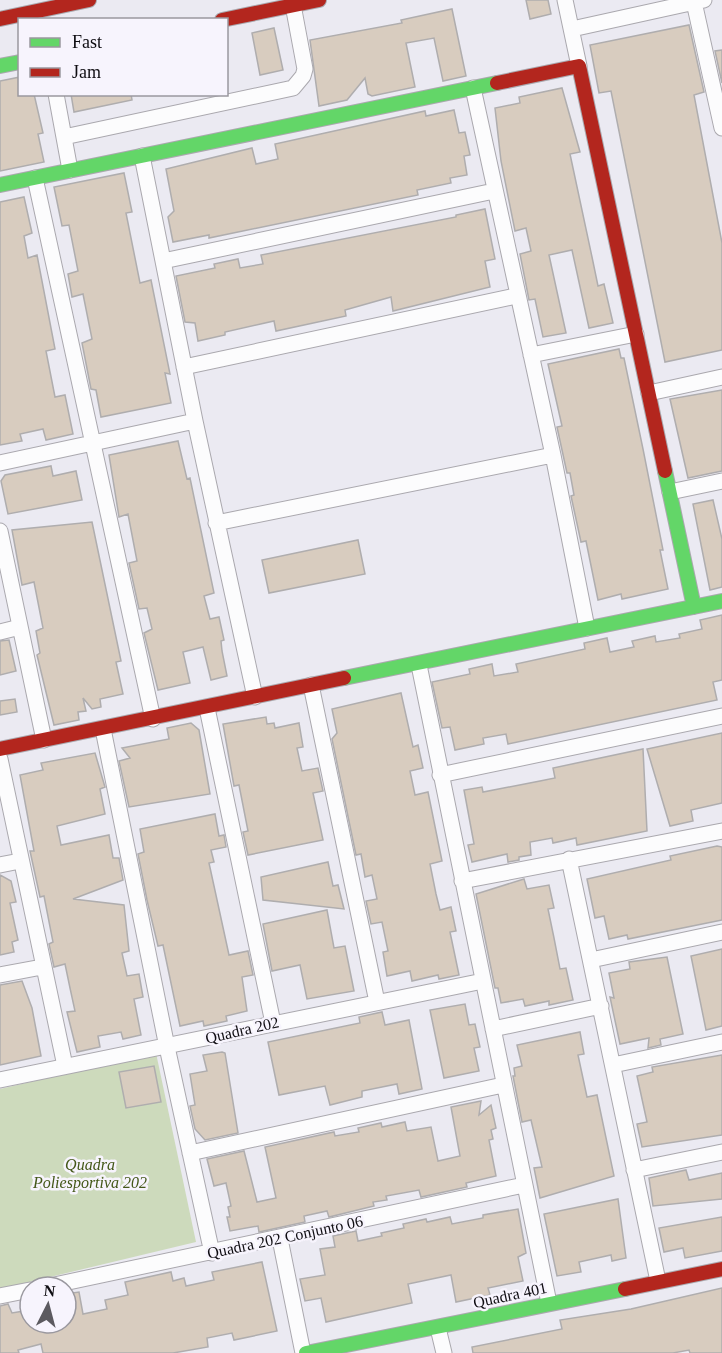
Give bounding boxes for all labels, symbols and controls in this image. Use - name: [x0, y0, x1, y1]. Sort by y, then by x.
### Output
- legend: [18, 18, 228, 96]
- text: Fast: [72, 32, 102, 52]
- text: Jam: [72, 62, 101, 82]
- street label: Quadra 202: [204, 1013, 280, 1047]
- park label: Quadra Poliesportiva 202: [32, 1156, 147, 1192]
- street label: Quadra 202 Conjunto 06: [206, 1212, 365, 1263]
- north arrow: [18, 1275, 78, 1335]
- street label: Quadra 401: [472, 1279, 548, 1311]
- text: N: [43, 1282, 57, 1300]

